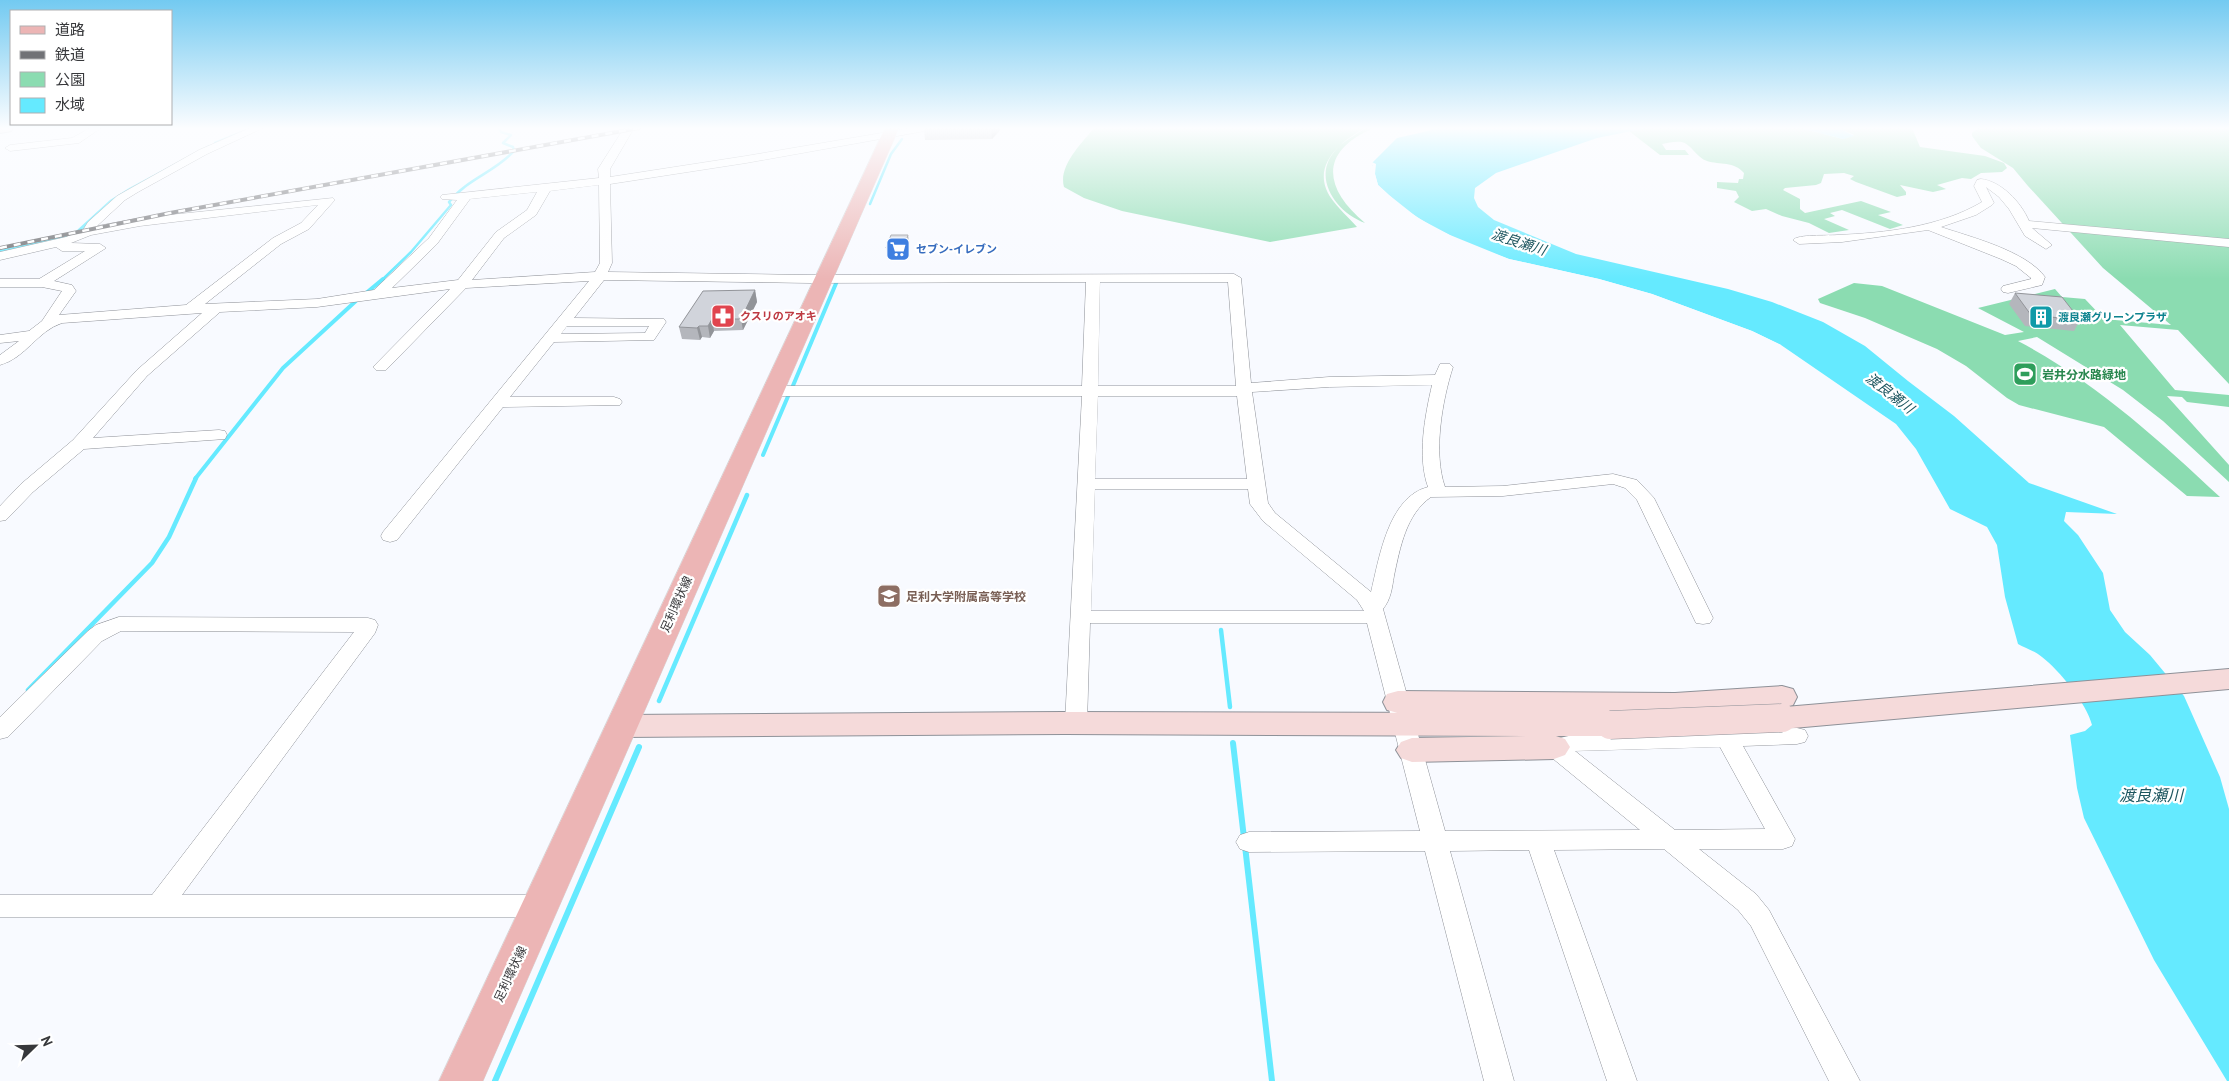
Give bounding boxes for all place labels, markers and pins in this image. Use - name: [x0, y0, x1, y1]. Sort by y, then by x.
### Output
- supermarket icon: セブン-イレブン: [885, 236, 911, 262]
- place label: セブン-イレブン: [916, 242, 997, 256]
- pharmacy icon: クスリのアオキ: [710, 303, 736, 329]
- building icon: 渡良瀬グリーンプラザ: [2028, 304, 2054, 330]
- place label: クスリのアオキ: [740, 309, 817, 323]
- place label: 渡良瀬グリーンプラザ: [2058, 310, 2167, 324]
- sports icon: 岩井分水路緑地: [2012, 361, 2038, 387]
- place label: 岩井分水路緑地: [2042, 367, 2126, 382]
- school or university icon: 足利大学附属高等学校: [876, 583, 902, 609]
- place label: 足利大学附属高等学校: [906, 589, 1026, 604]

